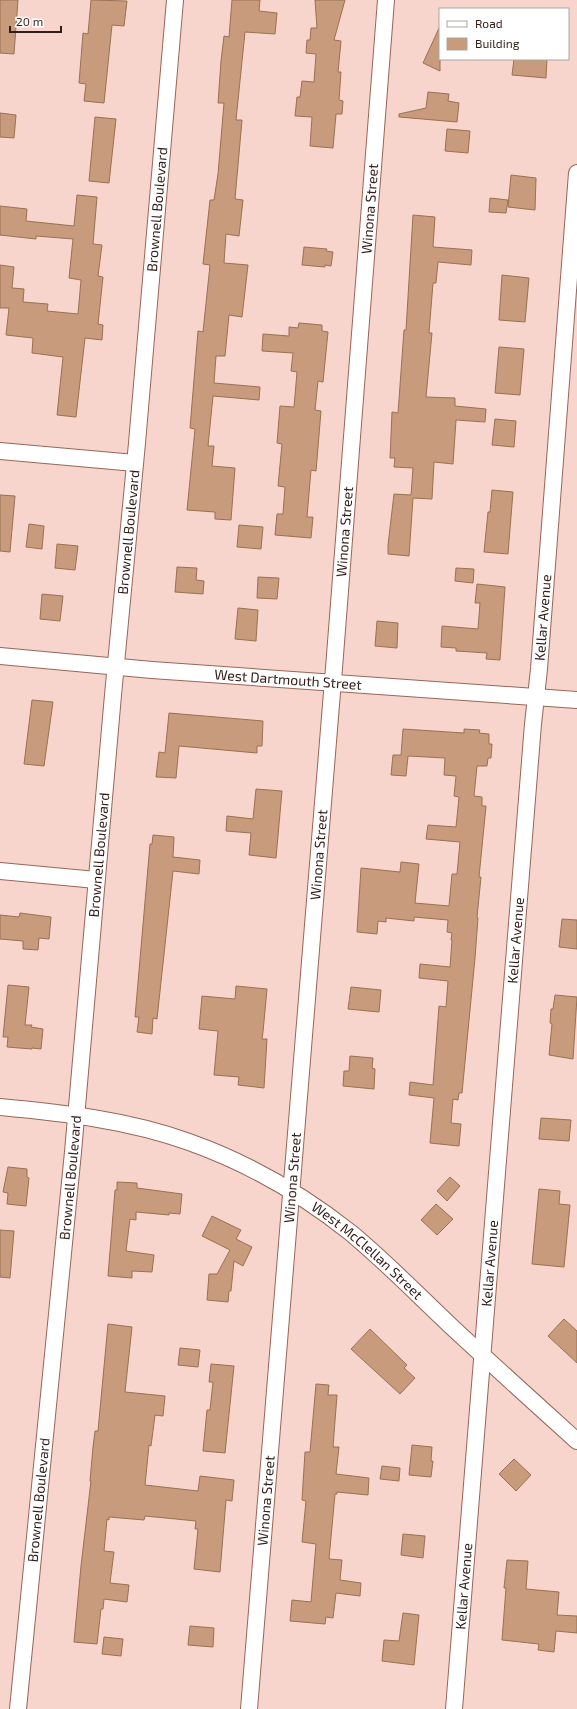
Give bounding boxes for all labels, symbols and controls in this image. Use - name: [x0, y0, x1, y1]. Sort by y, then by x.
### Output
- scale bar: [10, 8, 61, 34]
- legend: [439, 8, 569, 60]
- text: 20 m: [16, 14, 43, 28]
- text: Road: [475, 16, 503, 30]
- text: Building: [475, 36, 520, 50]
- street label: Brownell Boulevard: [143, 146, 170, 273]
- street label: Winona Street: [357, 163, 381, 255]
- street label: Brownell Boulevard: [114, 469, 142, 595]
- street label: Winona Street: [332, 486, 356, 578]
- street label: Kellar Avenue: [531, 574, 554, 661]
- street label: West Dartmouth Street: [214, 665, 362, 693]
- street label: Brownell Boulevard: [85, 792, 112, 918]
- street label: Winona Street: [306, 809, 330, 901]
- street label: Kellar Avenue: [503, 897, 527, 984]
- street label: Brownell Boulevard: [55, 1114, 84, 1241]
- street label: Winona Street: [280, 1132, 304, 1224]
- street label: West McClellan Street: [309, 1198, 427, 1303]
- street label: Kellar Avenue: [477, 1219, 501, 1307]
- street label: Brownell Boulevard: [24, 1437, 53, 1563]
- street label: Winona Street: [253, 1455, 278, 1547]
- street label: Kellar Avenue: [451, 1542, 475, 1630]

